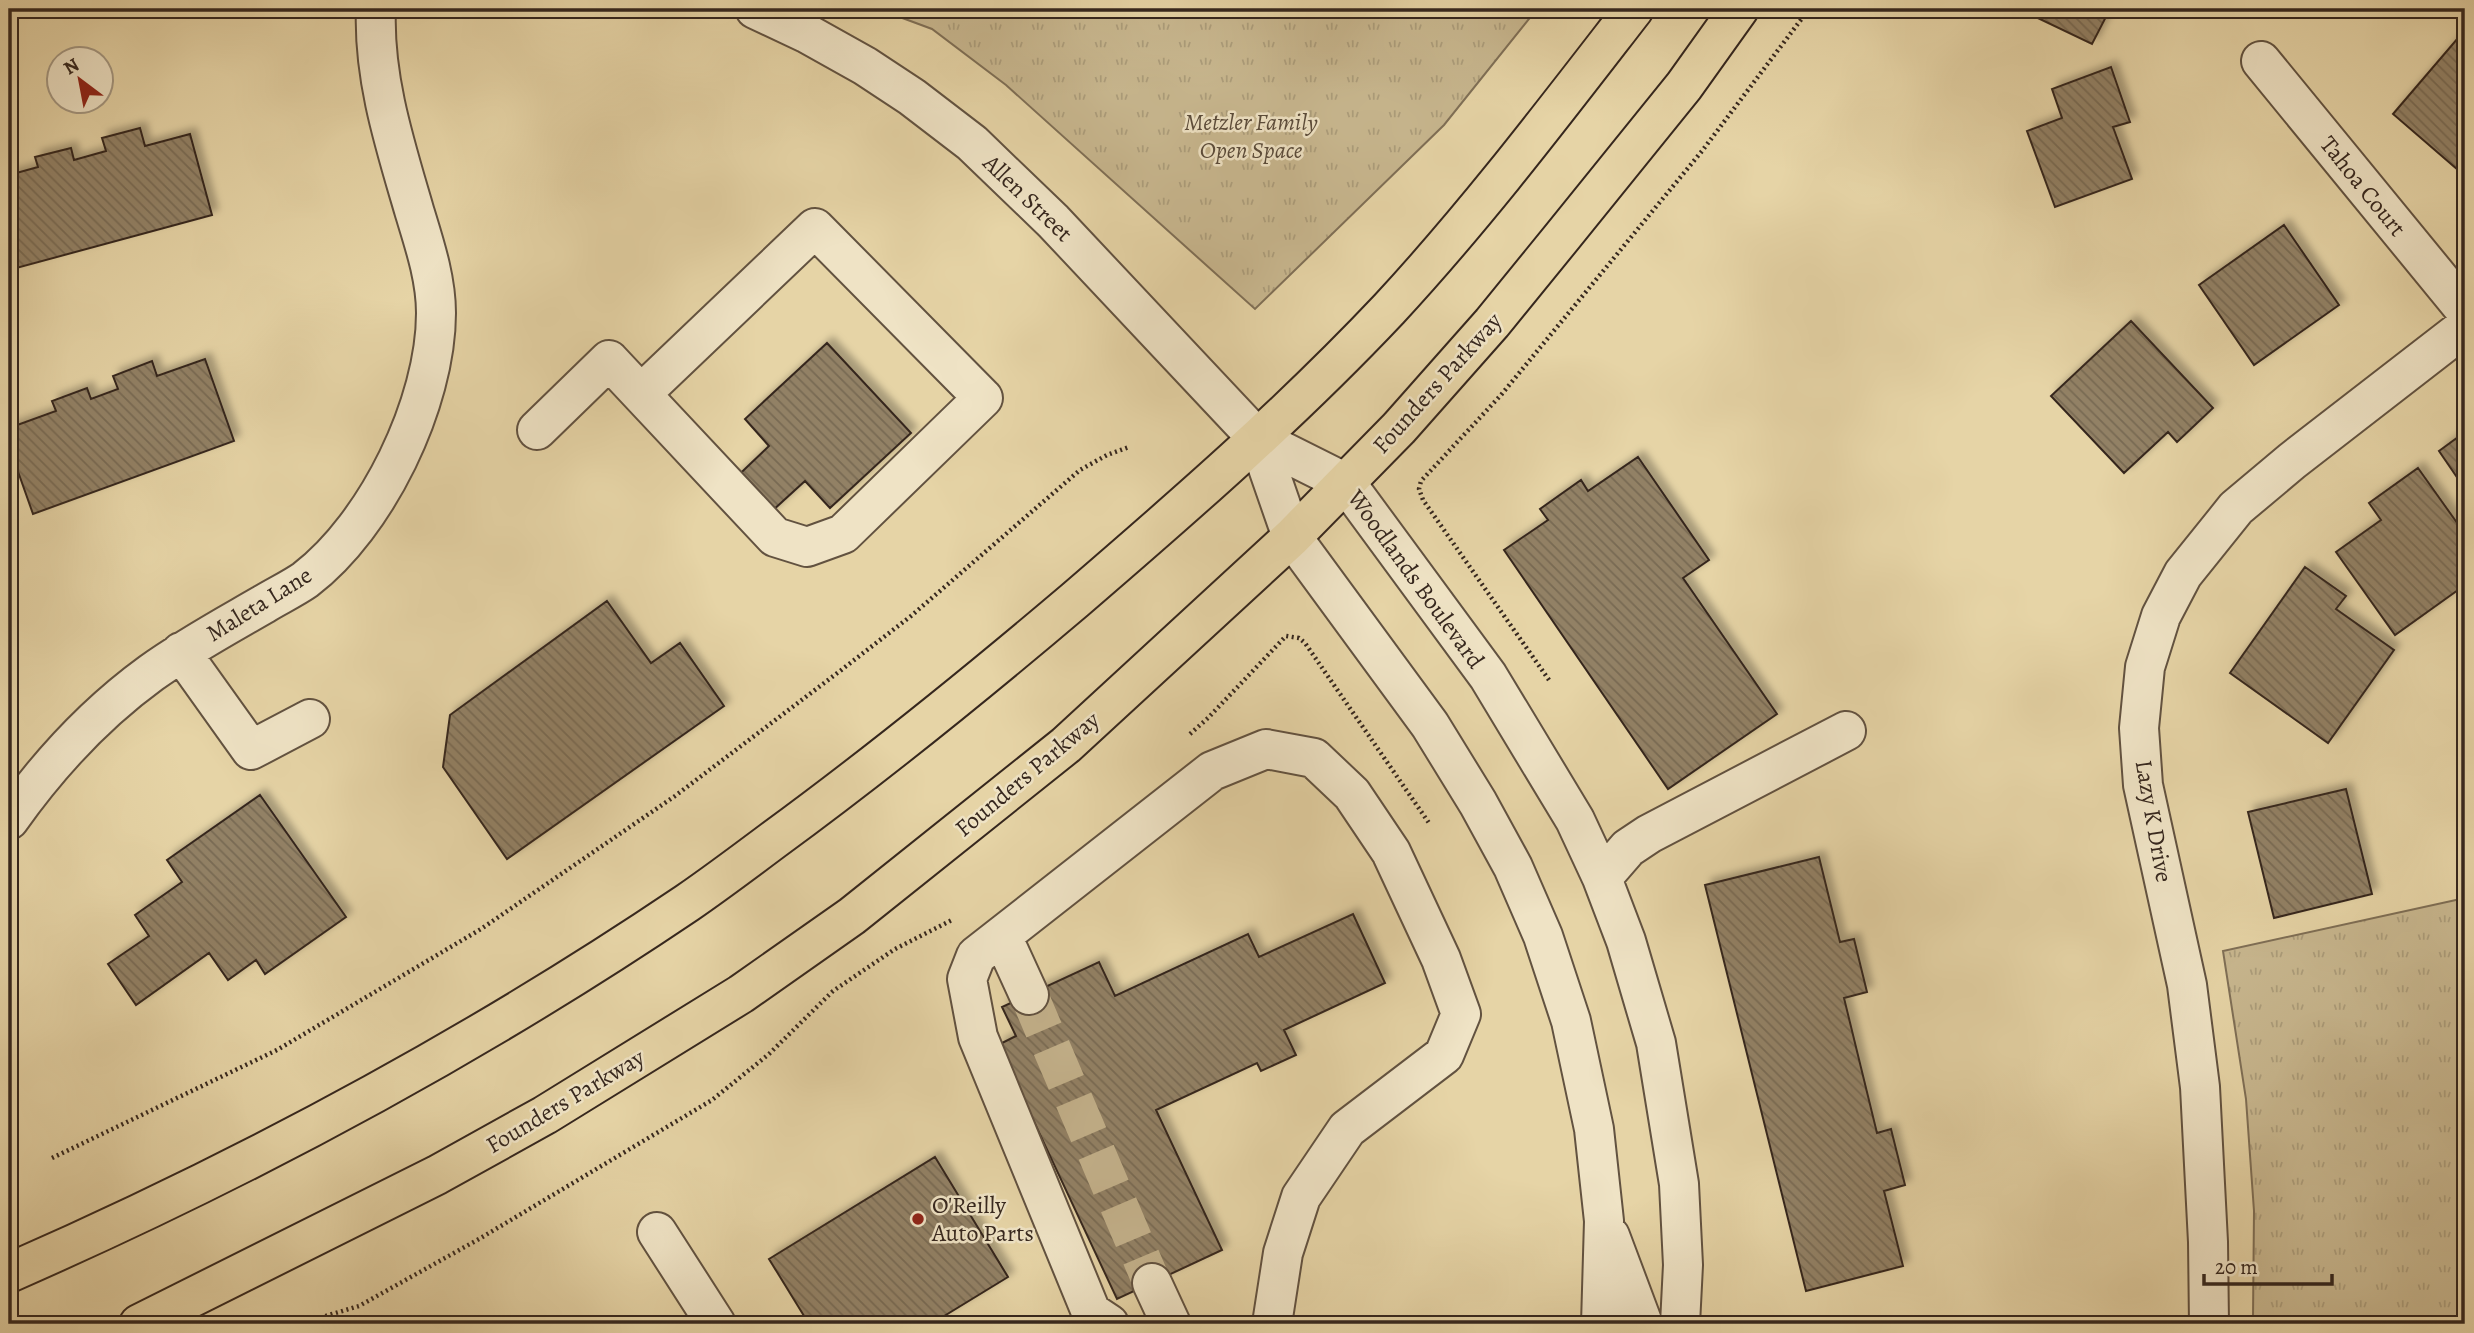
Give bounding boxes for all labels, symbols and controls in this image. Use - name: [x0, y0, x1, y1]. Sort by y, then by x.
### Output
- north arrow: [46, 46, 116, 116]
- text: N: [59, 52, 84, 81]
- park label: Metzler Family Open Space: [1184, 106, 1318, 166]
- street label: Tahoa Court: [2313, 129, 2413, 243]
- street label: Allen Street: [976, 147, 1080, 249]
- street label: Founders Parkway: [1365, 305, 1509, 460]
- street label: Woodlands Boulevard: [1340, 482, 1492, 675]
- street label: Maleta Lane: [200, 559, 318, 649]
- street label: Founders Parkway: [948, 704, 1106, 844]
- street label: Lazy K Drive: [2128, 757, 2180, 885]
- street label: Founders Parkway: [480, 1041, 650, 1161]
- place label: O'Reilly Auto Parts: [931, 1189, 1034, 1249]
- marker: O'Reilly Auto Parts: [910, 1211, 926, 1227]
- scale bar: [2204, 1242, 2332, 1286]
- text: 20 m: [2215, 1253, 2258, 1281]

